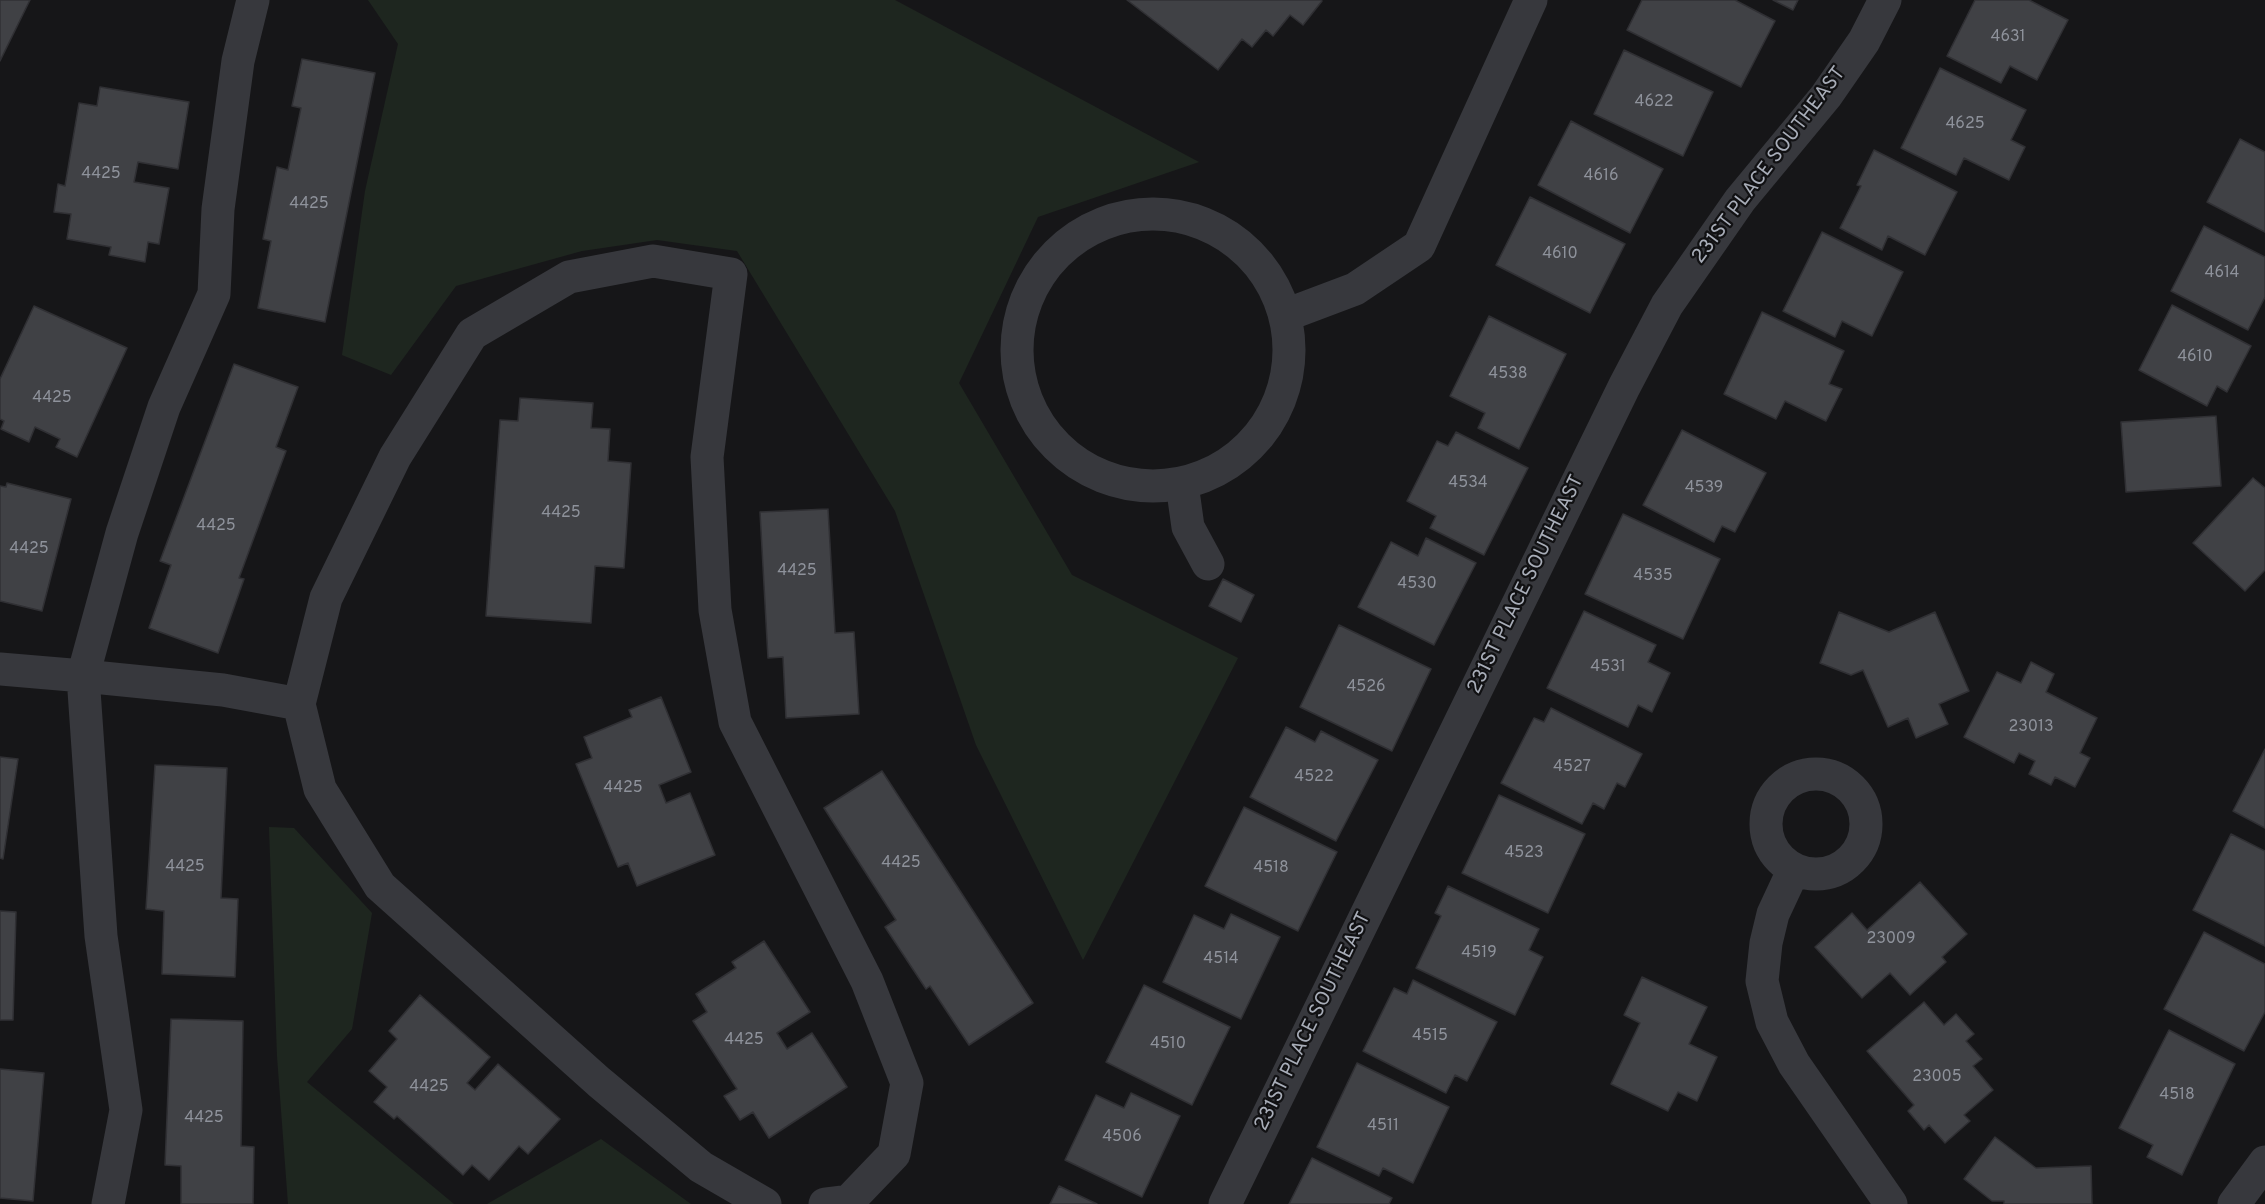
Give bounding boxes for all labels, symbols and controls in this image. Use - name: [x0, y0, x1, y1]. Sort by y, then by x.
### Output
- house number: 4631: [1990, 28, 2026, 48]
- street label: 231ST PLACE SOUTHEAST: [1688, 63, 1852, 269]
- house number: 4622: [1634, 93, 1674, 113]
- house number: 4625: [1945, 115, 1985, 135]
- house number: 4425: [81, 165, 121, 185]
- house number: 4616: [1583, 167, 1619, 187]
- house number: 4425: [289, 195, 329, 215]
- house number: 4610: [1542, 245, 1578, 265]
- house number: 4614: [2204, 264, 2240, 284]
- house number: 4610: [2177, 348, 2213, 368]
- house number: 4538: [1488, 365, 1528, 385]
- house number: 4425: [32, 389, 72, 409]
- street label: 231ST PLACE SOUTHEAST: [1464, 472, 1590, 698]
- house number: 4534: [1448, 474, 1488, 494]
- house number: 4539: [1685, 479, 1723, 499]
- house number: 4425: [541, 504, 581, 524]
- house number: 4425: [196, 517, 236, 537]
- house number: 4425: [9, 540, 49, 560]
- house number: 4425: [777, 562, 817, 582]
- house number: 4535: [1633, 567, 1673, 587]
- house number: 4530: [1397, 575, 1437, 595]
- house number: 4531: [1590, 658, 1626, 678]
- house number: 4526: [1346, 678, 1386, 698]
- house number: 23013: [2008, 718, 2054, 738]
- house number: 4527: [1553, 758, 1591, 778]
- house number: 4522: [1294, 768, 1334, 788]
- house number: 4425: [603, 779, 643, 799]
- house number: 4523: [1504, 844, 1544, 864]
- house number: 4425: [881, 854, 921, 874]
- house number: 4425: [165, 858, 205, 878]
- house number: 4518: [1253, 859, 1289, 879]
- street label: 231ST PLACE SOUTHEAST: [1251, 909, 1377, 1135]
- house number: 23009: [1866, 930, 1916, 950]
- house number: 4519: [1461, 944, 1497, 964]
- house number: 4514: [1203, 950, 1239, 970]
- house number: 4515: [1412, 1027, 1448, 1047]
- house number: 4425: [724, 1031, 764, 1051]
- house number: 4510: [1150, 1035, 1186, 1055]
- house number: 23005: [1912, 1068, 1962, 1088]
- house number: 4425: [409, 1078, 449, 1098]
- house number: 4518: [2159, 1086, 2195, 1106]
- house number: 4425: [184, 1109, 224, 1129]
- house number: 4511: [1367, 1117, 1399, 1137]
- house number: 4506: [1102, 1128, 1142, 1148]

